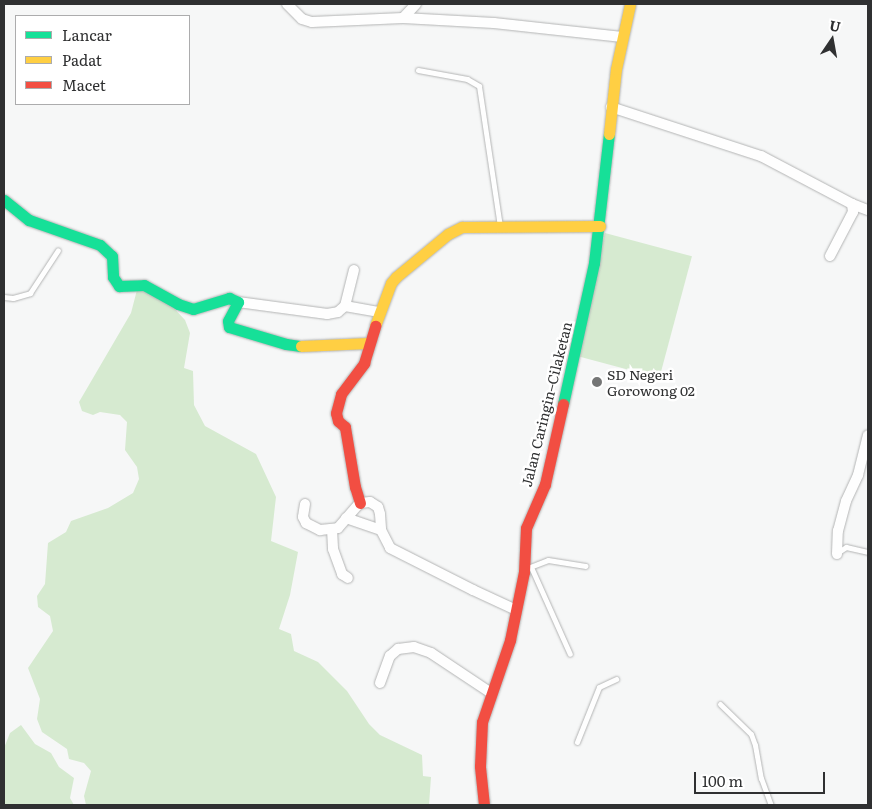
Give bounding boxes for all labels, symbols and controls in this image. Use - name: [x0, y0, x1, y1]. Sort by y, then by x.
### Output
- text: U: [828, 14, 843, 36]
- legend: [15, 15, 190, 105]
- north arrow: [807, 15, 857, 65]
- text: Lancar: [62, 23, 112, 46]
- text: Padat: [62, 48, 102, 71]
- text: Macet: [62, 73, 106, 96]
- street label: Jalan Caringin–Cilaketan: [517, 320, 575, 488]
- place label: SD Negeri Gorowong 02: [607, 366, 695, 398]
- marker: SD Negeri Gorowong 02: [591, 376, 603, 388]
- scale bar: [697, 762, 828, 794]
- text: 100 m: [702, 769, 743, 792]

